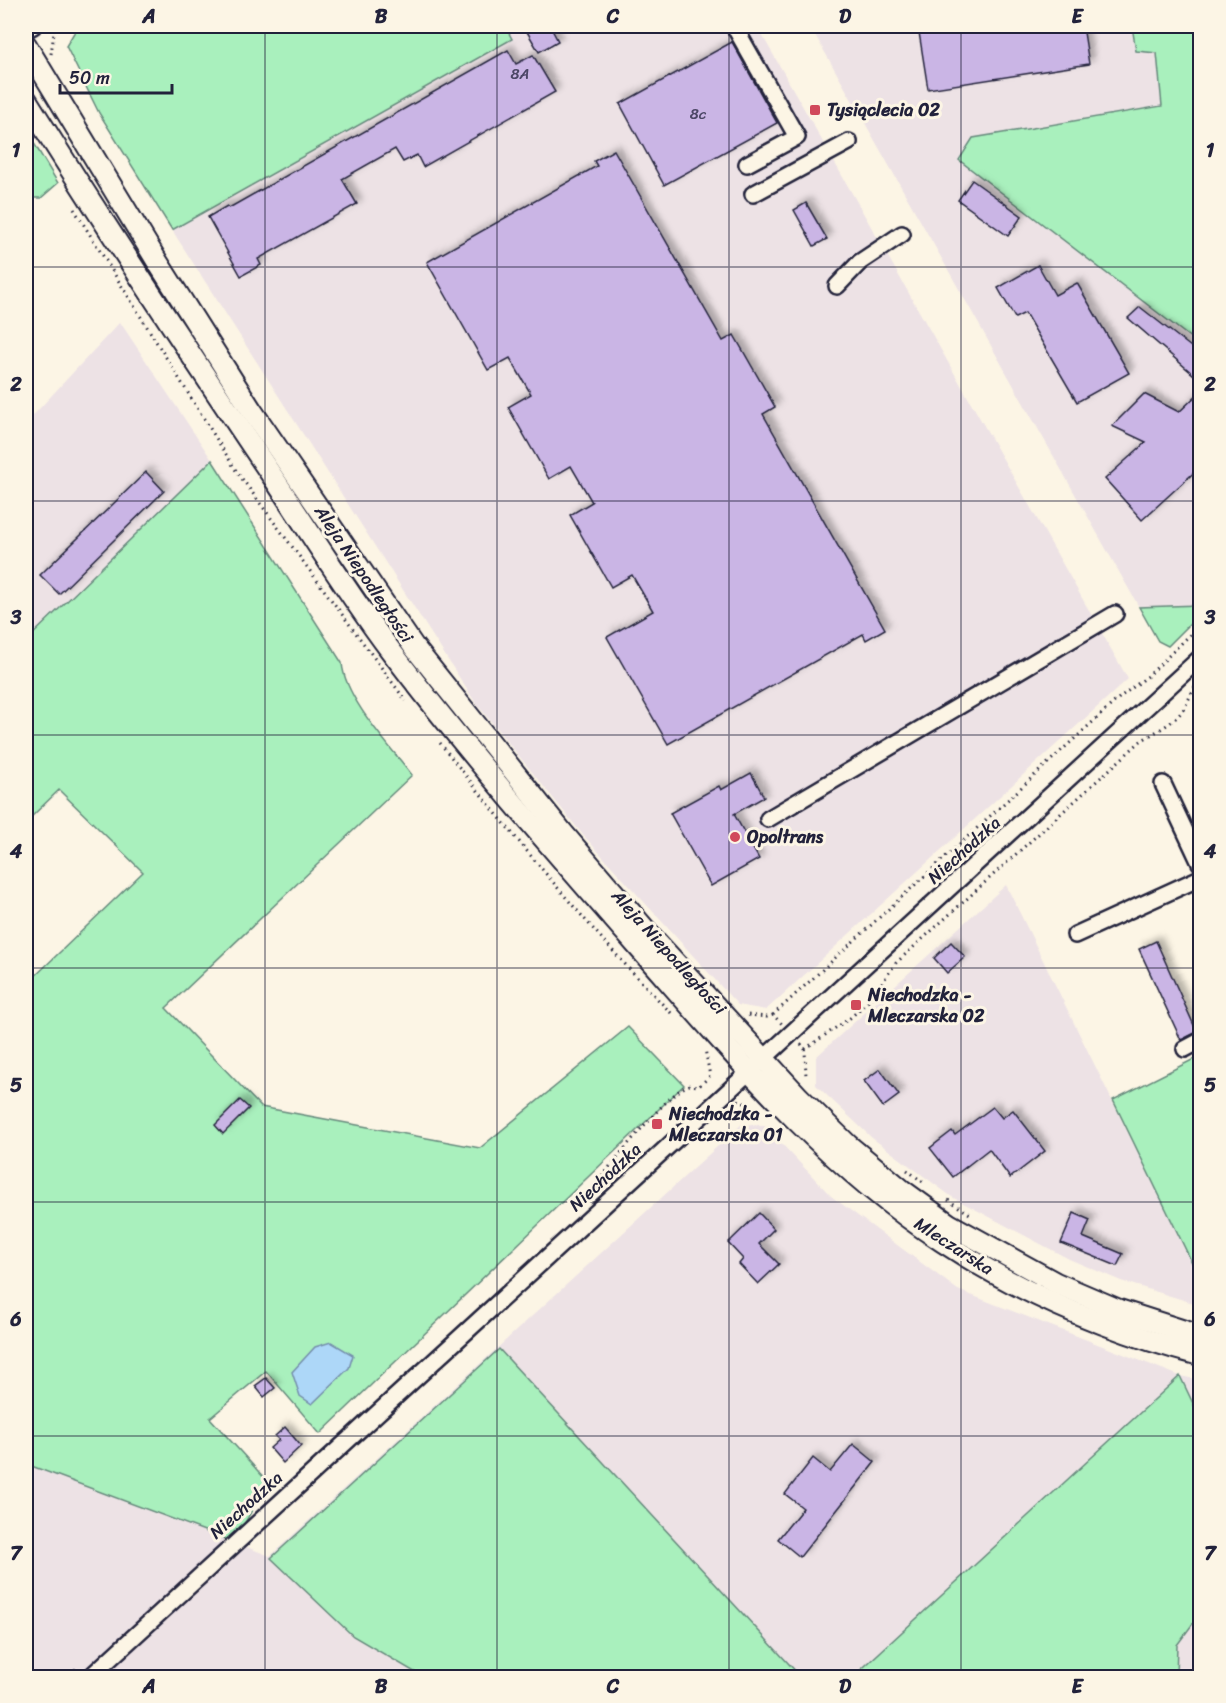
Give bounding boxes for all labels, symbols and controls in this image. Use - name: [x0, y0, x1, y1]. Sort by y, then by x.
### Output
- text: A: [141, 0, 156, 34]
- text: B: [375, 0, 388, 34]
- text: C: [606, 0, 620, 34]
- text: D: [839, 0, 852, 34]
- text: E: [1071, 0, 1084, 34]
- scale bar: [60, 57, 172, 95]
- house number: 8A: [511, 61, 529, 87]
- text: 50 m: [69, 62, 110, 94]
- place label: Tysiąclecia 02: [827, 94, 940, 126]
- house number: 8c: [690, 101, 707, 127]
- marker: Tysiąclecia 02: [808, 103, 822, 117]
- text: 1: [12, 133, 21, 168]
- text: 1: [1206, 133, 1215, 168]
- text: 2: [9, 367, 22, 402]
- text: 2: [1203, 367, 1216, 402]
- street label: Aleja Niepodległości: [305, 498, 423, 650]
- text: 3: [10, 600, 22, 635]
- text: 3: [1204, 600, 1216, 635]
- street label: Niechodzka: [920, 808, 1008, 892]
- place label: Opoltrans: [747, 821, 824, 853]
- marker: Opoltrans: [728, 830, 742, 844]
- text: 4: [9, 834, 23, 869]
- text: 4: [1203, 834, 1217, 869]
- street label: Aleja Niepodległości: [603, 881, 735, 1023]
- place label: Niechodzka - Mleczarska 02: [867, 979, 985, 1032]
- marker: Niechodzka - Mleczarska 02: [849, 998, 863, 1012]
- text: 5: [10, 1068, 22, 1103]
- text: 5: [1204, 1068, 1216, 1103]
- place label: Niechodzka - Mleczarska 01: [668, 1098, 783, 1151]
- marker: Niechodzka - Mleczarska 01: [650, 1117, 664, 1131]
- street label: Niechodzka: [561, 1134, 649, 1220]
- street label: Mleczarska: [908, 1208, 1000, 1284]
- text: 6: [9, 1302, 22, 1337]
- text: 6: [1203, 1302, 1216, 1337]
- street label: Niechodzka: [202, 1463, 290, 1547]
- text: 7: [10, 1536, 23, 1571]
- text: 7: [1204, 1536, 1217, 1571]
- text: A: [141, 1669, 156, 1703]
- text: B: [375, 1669, 388, 1703]
- text: C: [606, 1669, 620, 1703]
- text: D: [839, 1669, 852, 1703]
- text: E: [1071, 1669, 1084, 1703]

